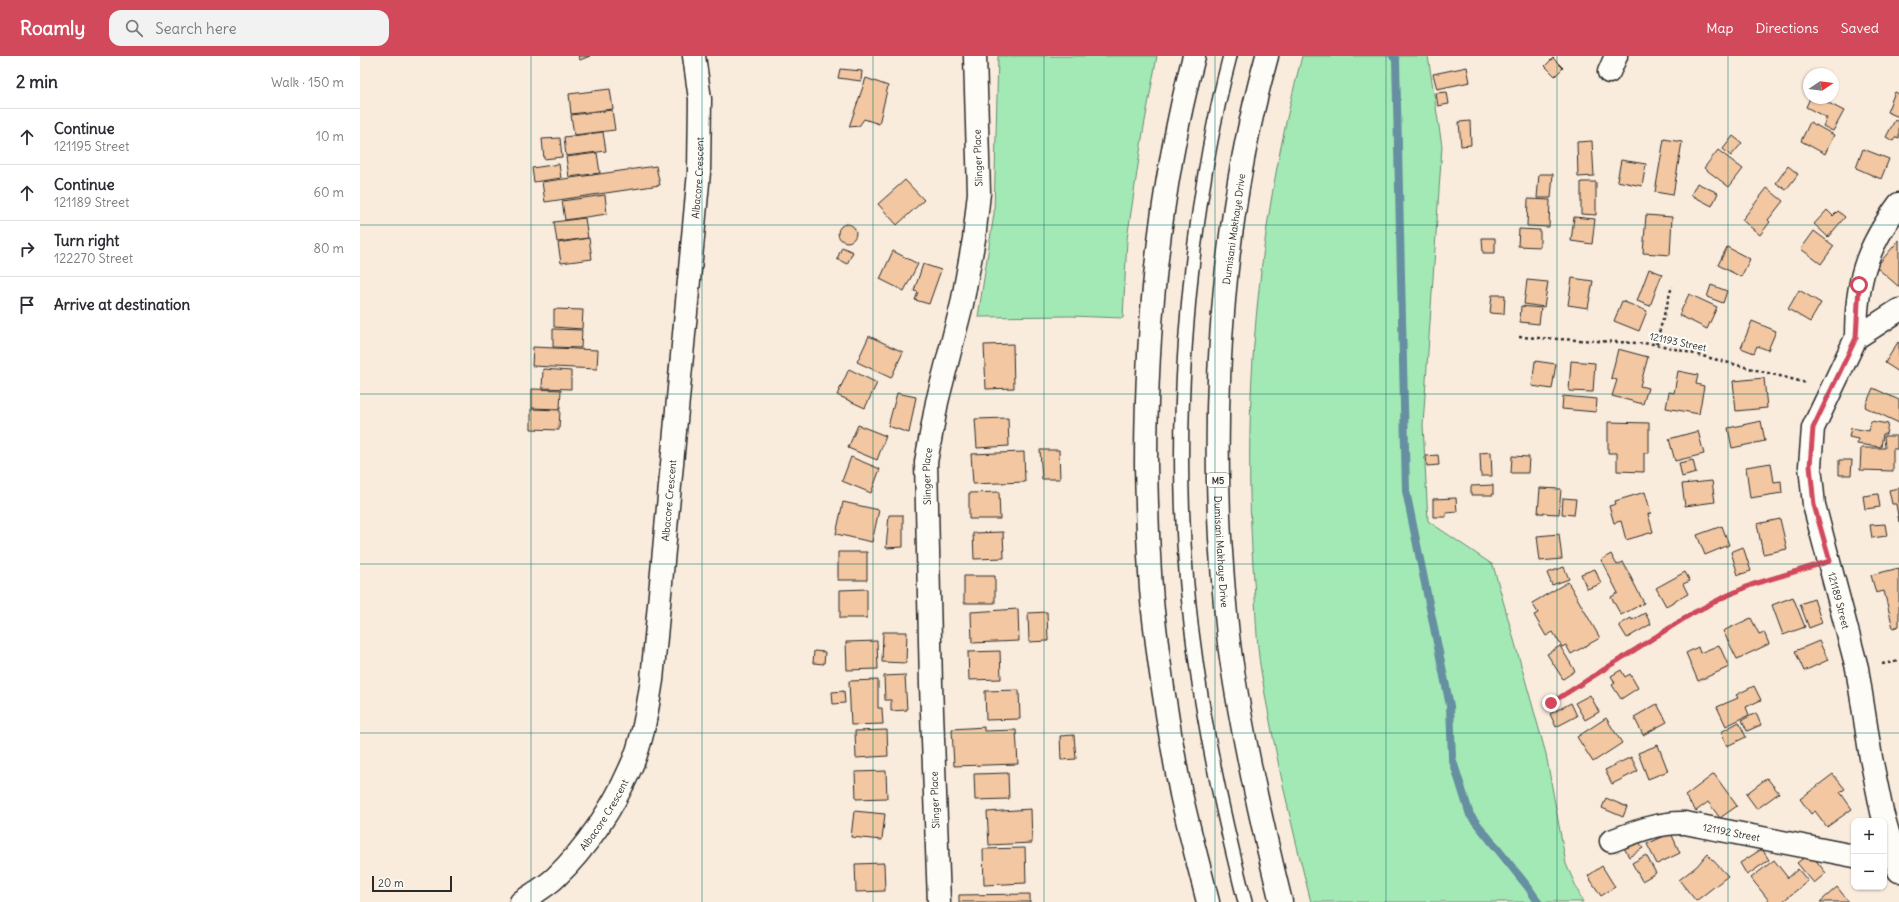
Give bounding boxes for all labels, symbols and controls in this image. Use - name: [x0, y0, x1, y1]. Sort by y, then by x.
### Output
- search box: [109, 10, 389, 46]
- text: Roamly: [20, 16, 85, 40]
- icon: search: [123, 17, 145, 39]
- text: Search here: [155, 19, 237, 38]
- text: Map: [1706, 19, 1733, 37]
- text: Directions: [1755, 19, 1819, 37]
- text: Saved: [1841, 19, 1879, 37]
- north arrow: [1803, 68, 1839, 104]
- text: 2 min: [16, 71, 58, 93]
- text: Walk · 150 m: [271, 74, 344, 91]
- text: Continue: [54, 119, 115, 138]
- icon: ahead: [16, 126, 38, 148]
- text: 10 m: [316, 128, 344, 145]
- street label: Slinger Place: [971, 129, 985, 187]
- street label: Albacore Crescent: [688, 136, 706, 219]
- text: 121195 Street: [54, 138, 129, 155]
- street label: Dumisani Makhaye Drive: [1220, 173, 1248, 285]
- text: Continue: [54, 175, 115, 194]
- icon: ahead: [16, 182, 38, 204]
- text: 60 m: [313, 184, 344, 201]
- text: 121189 Street: [54, 194, 129, 211]
- text: Turn right: [54, 231, 119, 250]
- icon: right: [16, 238, 38, 260]
- text: 80 m: [313, 240, 344, 257]
- text: 122270 Street: [54, 250, 133, 267]
- route start: [1850, 276, 1868, 294]
- icon: arrive: [16, 294, 38, 316]
- text: Arrive at destination: [54, 295, 190, 314]
- street label: 121193 Street: [1648, 330, 1708, 355]
- street label: Slinger Place: [919, 446, 935, 505]
- street label: Albacore Crescent: [658, 459, 679, 542]
- road number: M5: [1207, 473, 1229, 487]
- street label: Dumisani Makhaye Drive: [1212, 496, 1232, 608]
- street label: 121189 Street: [1825, 571, 1853, 631]
- route end: [1542, 694, 1560, 712]
- street label: Slinger Place: [928, 771, 942, 829]
- street label: Albacore Crescent: [576, 776, 631, 853]
- map controls: [1851, 818, 1887, 890]
- button: +: [1851, 818, 1887, 854]
- street label: 121192 Street: [1702, 820, 1762, 844]
- button: −: [1851, 854, 1887, 890]
- scale bar: [372, 874, 452, 893]
- text: 20 m: [378, 876, 404, 890]

